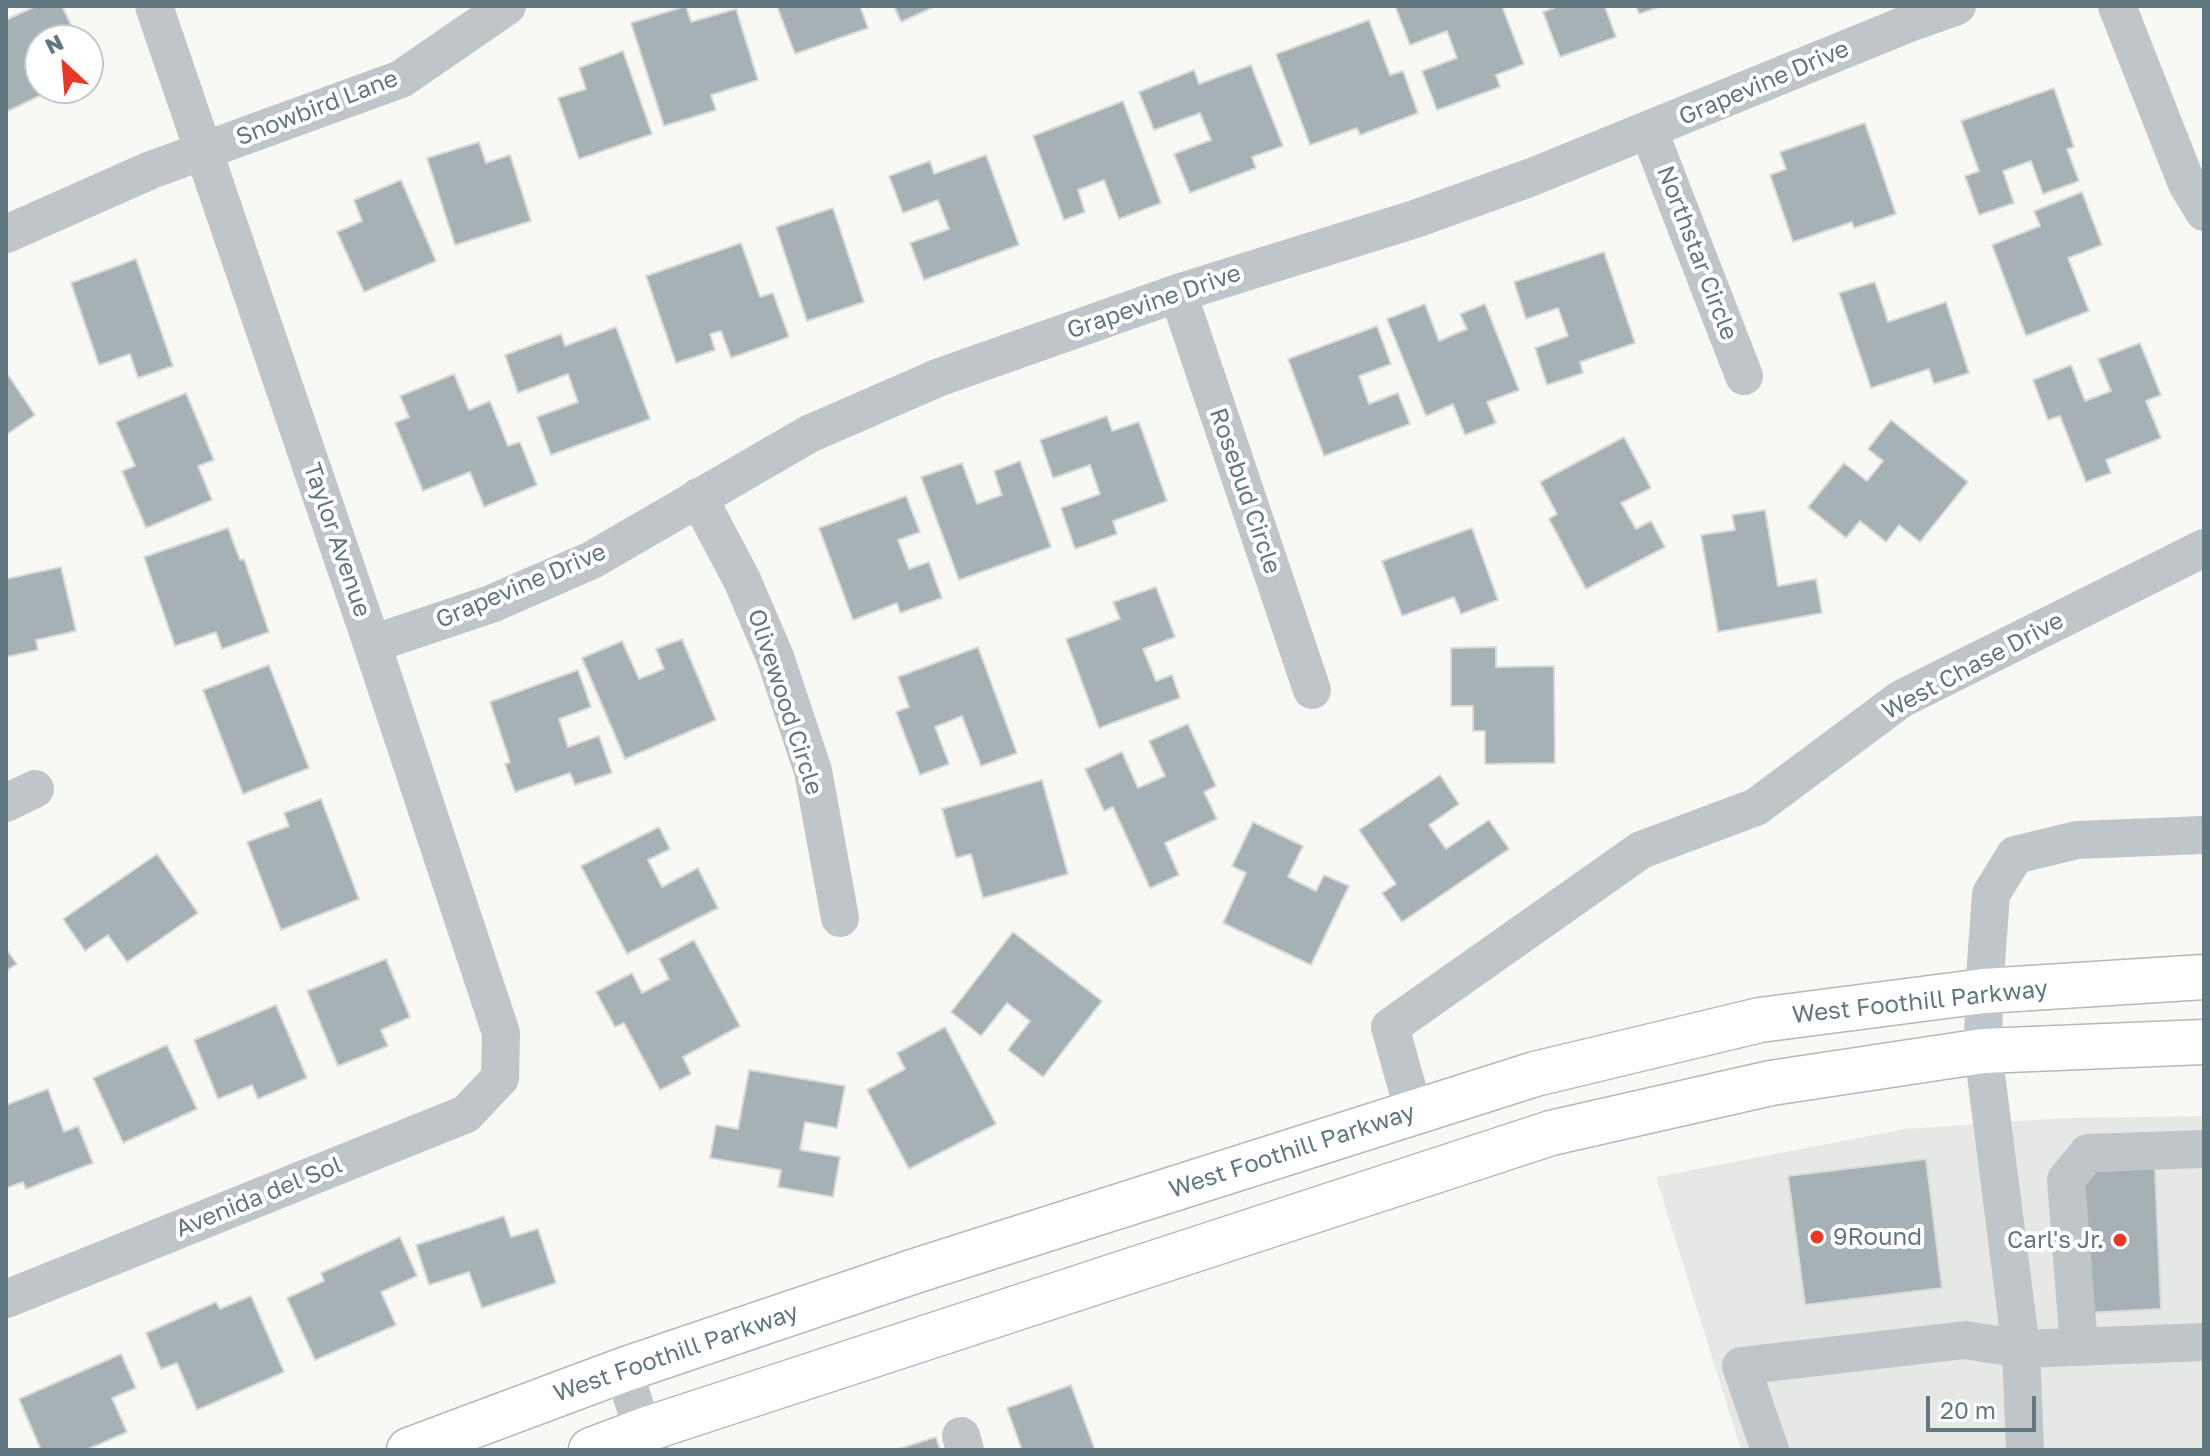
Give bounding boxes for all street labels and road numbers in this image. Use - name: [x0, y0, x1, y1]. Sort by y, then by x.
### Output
- street label: Grapevine Drive: [1675, 34, 1853, 132]
- street label: Snowbird Lane: [232, 64, 402, 152]
- street label: Northstar Circle: [1651, 162, 1743, 344]
- street label: Grapevine Drive: [1063, 259, 1245, 345]
- street label: Rosebud Circle: [1203, 404, 1287, 578]
- street label: Taylor Avenue: [297, 459, 377, 621]
- street label: Grapevine Drive: [432, 537, 610, 635]
- street label: Olivewood Circle: [741, 605, 829, 799]
- street label: West Chase Drive: [1877, 606, 2069, 726]
- street label: West Foothill Parkway: [1791, 974, 2049, 1030]
- street label: West Foothill Parkway: [1165, 1098, 1419, 1204]
- street label: Avenida del Sol: [172, 1151, 346, 1243]
- street label: West Foothill Parkway: [550, 1298, 802, 1408]

